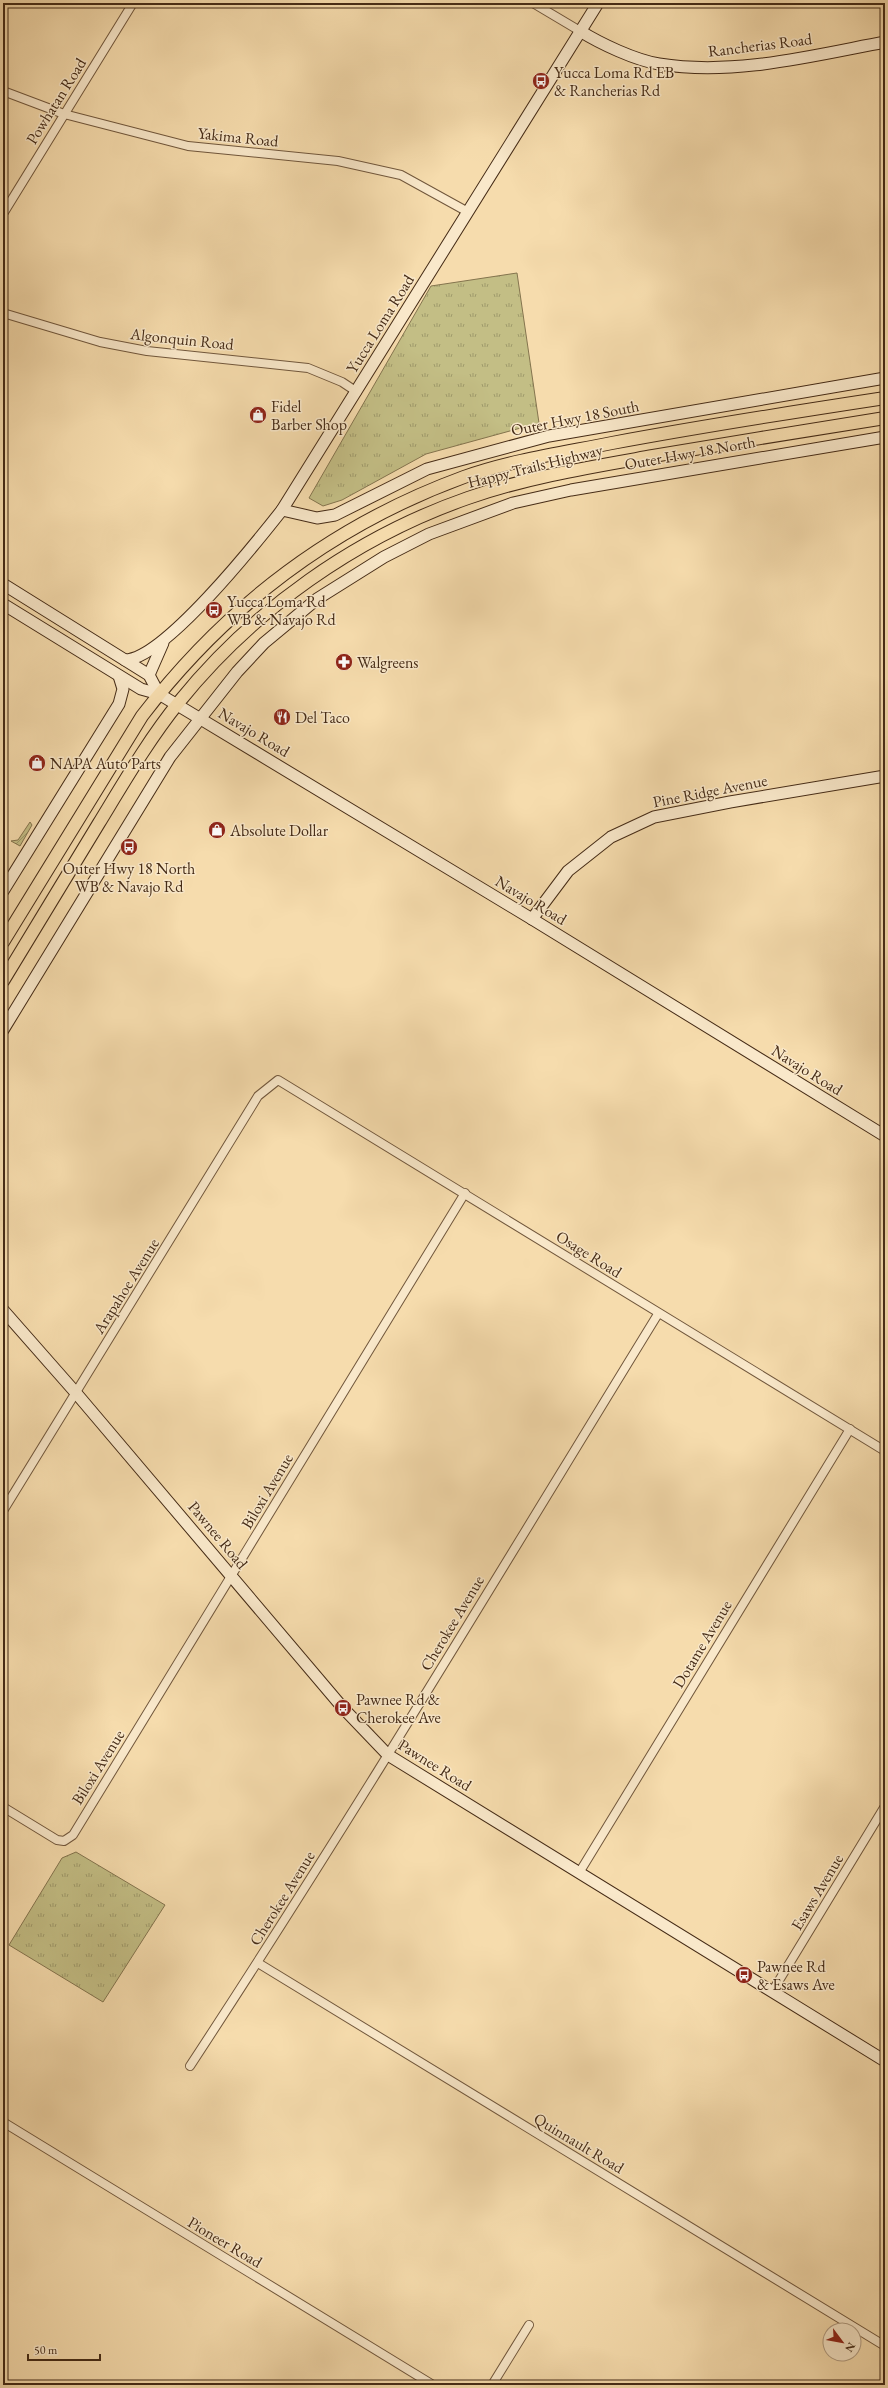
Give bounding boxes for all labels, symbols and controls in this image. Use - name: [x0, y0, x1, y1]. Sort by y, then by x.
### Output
- street label: Rancherias Road: [707, 28, 814, 62]
- street label: Powhatan Road: [21, 53, 91, 148]
- place label: Yucca Loma Rd EB & Rancherias Rd: [554, 62, 674, 101]
- bus stop icon: Yucca Loma Rd EB & Rancherias Rd: [531, 71, 551, 91]
- street label: Yakima Road: [197, 122, 280, 152]
- street label: Yucca Loma Road: [341, 270, 419, 377]
- street label: Algonquin Road: [128, 323, 236, 355]
- street label: Outer Hwy 18 South: [509, 395, 641, 441]
- place label: Fidel Barber Shop: [271, 396, 347, 435]
- shop icon: Fidel Barber Shop: [248, 405, 268, 425]
- street label: Outer Hwy 18 North: [623, 431, 757, 475]
- street label: Happy Trails Highway: [465, 439, 606, 493]
- place label: Yucca Loma Rd WB & Navajo Rd: [227, 591, 336, 630]
- bus stop icon: Yucca Loma Rd WB & Navajo Rd: [204, 600, 224, 620]
- pharmacy icon: Walgreens: [334, 652, 354, 672]
- place label: Walgreens: [357, 652, 419, 673]
- street label: Navajo Road: [214, 702, 294, 762]
- restaurant icon: Del Taco: [272, 707, 292, 727]
- place label: Del Taco: [295, 707, 350, 728]
- shop icon: NAPA Auto Parts: [27, 753, 47, 773]
- place label: NAPA Auto Parts: [50, 753, 161, 774]
- street label: Pine Ridge Avenue: [651, 770, 769, 812]
- shop icon: Absolute Dollar: [207, 820, 227, 840]
- place label: Absolute Dollar: [229, 820, 329, 841]
- bus stop icon: Outer Hwy 18 North WB & Navajo Rd: [119, 837, 139, 857]
- place label: Outer Hwy 18 North WB & Navajo Rd: [63, 858, 195, 897]
- street label: Navajo Road: [491, 870, 571, 930]
- street label: Navajo Road: [768, 1040, 847, 1101]
- street label: Osage Road: [552, 1226, 627, 1283]
- street label: Arapahoe Avenue: [88, 1234, 164, 1339]
- street label: Biloxi Avenue: [236, 1449, 298, 1533]
- street label: Pawnee Road: [183, 1497, 253, 1574]
- street label: Cherokee Avenue: [415, 1571, 489, 1675]
- street label: Dotame Avenue: [667, 1596, 737, 1692]
- place label: Pawnee Rd & Cherokee Ave: [356, 1689, 441, 1728]
- bus stop icon: Pawnee Rd & Cherokee Ave: [333, 1698, 353, 1718]
- street label: Biloxi Avenue: [67, 1726, 129, 1808]
- street label: Pawnee Road: [394, 1734, 476, 1796]
- street label: Cherokee Avenue: [245, 1847, 319, 1949]
- street label: Esaws Avenue: [786, 1850, 848, 1934]
- place label: Pawnee Rd & Esaws Ave: [757, 1956, 835, 1995]
- bus stop icon: Pawnee Rd & Esaws Ave: [734, 1965, 754, 1985]
- street label: Quinnault Road: [530, 2108, 629, 2179]
- street label: Pioneer Road: [184, 2212, 267, 2273]
- north arrow: [822, 2322, 862, 2362]
- scale bar: [28, 2336, 100, 2362]
- text: N: [842, 2340, 859, 2355]
- text: 50 m: [34, 2342, 58, 2358]

